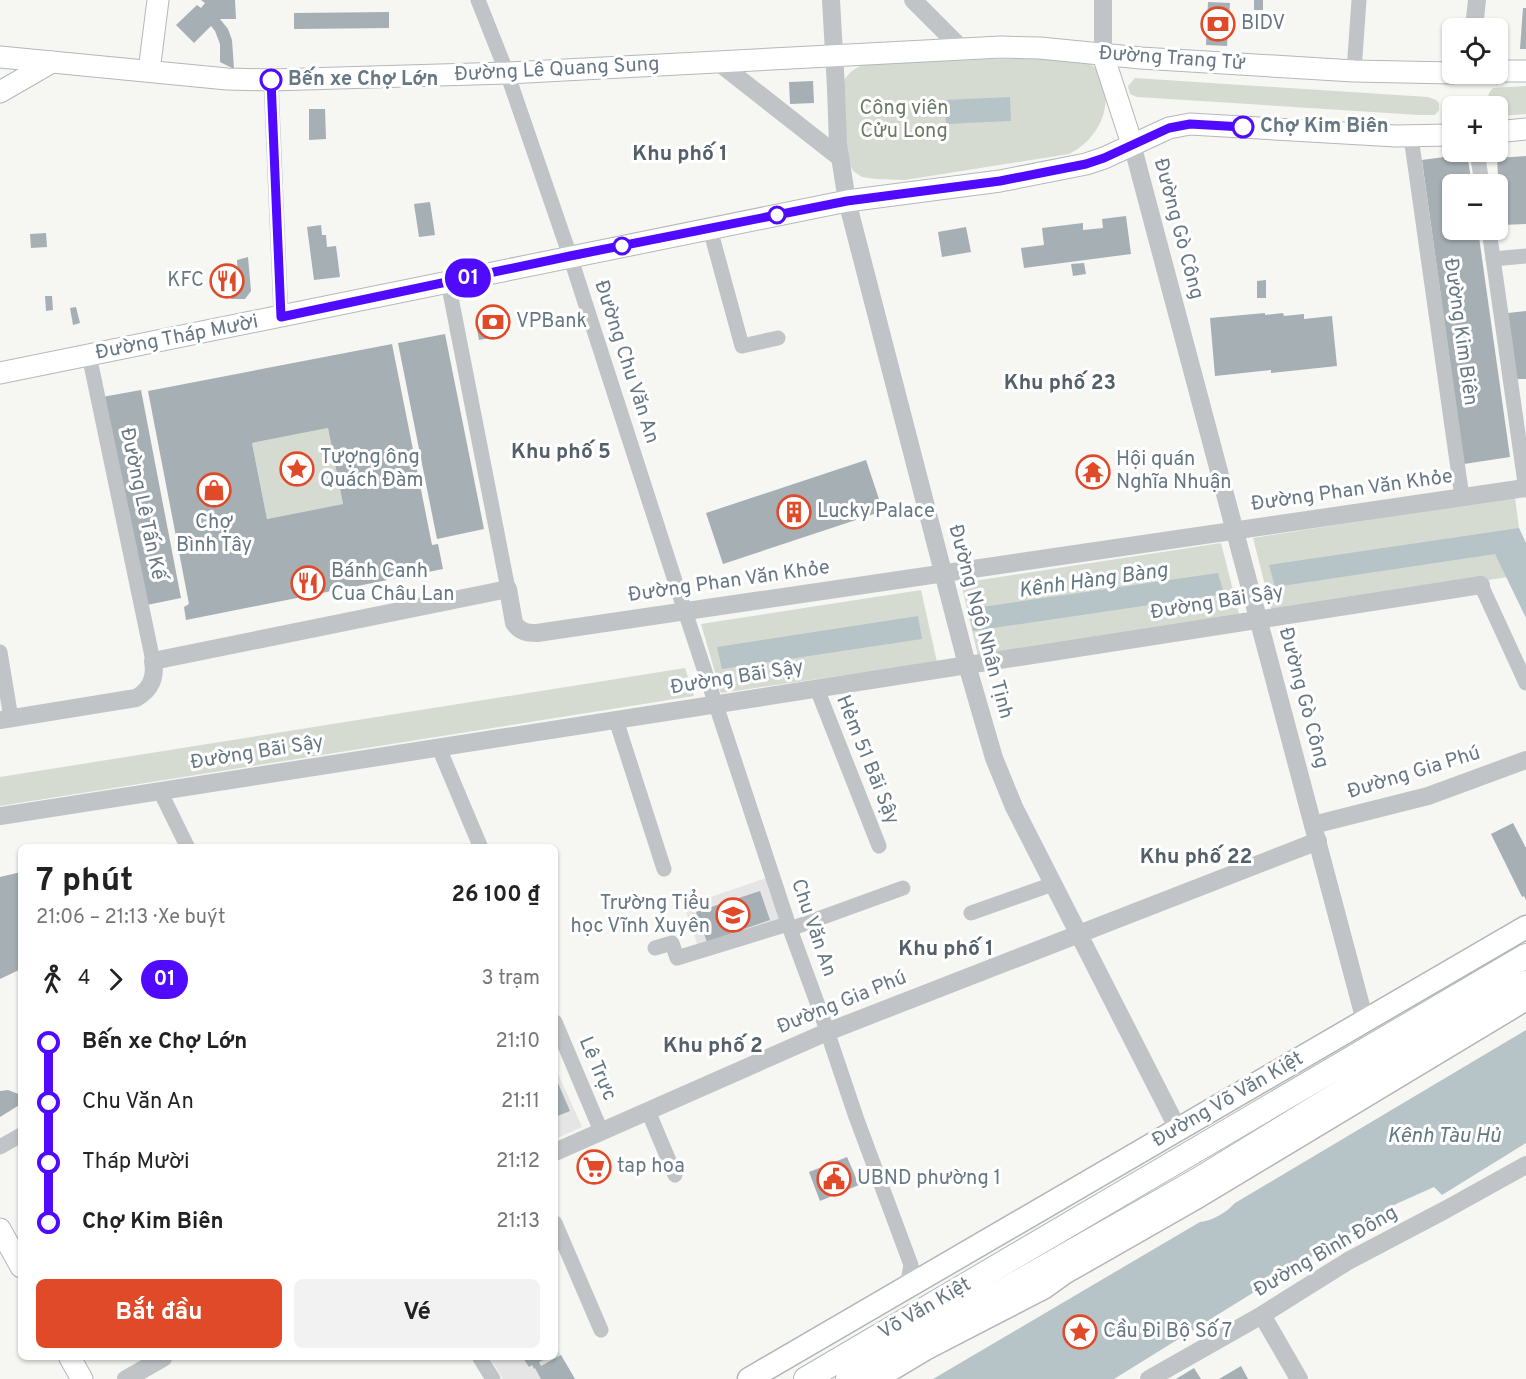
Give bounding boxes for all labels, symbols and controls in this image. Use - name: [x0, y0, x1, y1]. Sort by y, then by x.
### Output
- bank icon: BIDV: [1200, 6, 1236, 42]
- place label: BIDV: [1241, 11, 1285, 37]
- map controls: [1442, 18, 1508, 240]
- button: locate: [1442, 18, 1508, 84]
- street label: Đường Trang Tử: [1098, 41, 1246, 77]
- street label: Đường Lê Quang Sung: [454, 52, 660, 88]
- place label: Bến xe Chợ Lớn: [288, 66, 438, 93]
- marker: Bến xe Chợ Lớn: [260, 69, 282, 91]
- park label: Công viên Cửu Long: [860, 96, 948, 145]
- button: +: [1442, 96, 1508, 162]
- place label: Chợ Kim Biên: [1260, 114, 1389, 140]
- marker: Chợ Kim Biên: [1232, 116, 1254, 138]
- district label: Khu phố 1: [632, 141, 728, 168]
- street label: Đường Gò Công: [1147, 156, 1209, 302]
- button: −: [1442, 174, 1508, 240]
- unlabelled marker: [768, 206, 786, 224]
- unlabelled marker: [613, 237, 631, 255]
- street label: Đường Kim Biên: [1437, 257, 1483, 407]
- line badge: 01: [441, 258, 495, 298]
- restaurant icon: KFC: [209, 263, 245, 299]
- text: 01: [457, 265, 479, 292]
- place label: KFC: [167, 268, 204, 294]
- street label: Đường Chu Văn An: [587, 277, 665, 447]
- bank icon: VPBank: [475, 304, 511, 340]
- street label: Đường Tháp Mười: [93, 309, 261, 367]
- place label: VPBank: [516, 309, 587, 335]
- district label: Khu phố 23: [1004, 370, 1116, 397]
- street label: Đường Lê Tấn Kế: [113, 425, 172, 586]
- district label: Khu phố 5: [511, 439, 611, 466]
- place label: Tượng ông Quách Đàm: [320, 445, 424, 494]
- place label: Hội quán Nghĩa Nhuận: [1116, 447, 1231, 496]
- place icon: Tượng ông Quách Đàm: [279, 451, 315, 487]
- temple icon: Hội quán Nghĩa Nhuận: [1075, 454, 1111, 490]
- street label: Đường Phan Văn Khỏe: [1249, 464, 1455, 518]
- shop icon: Chợ Bình Tây: [196, 472, 232, 508]
- building icon: Lucky Palace: [776, 494, 812, 530]
- place label: Lucky Palace: [817, 499, 935, 525]
- place label: Chợ Bình Tây: [176, 510, 252, 559]
- street label: Đường Ngô Nhân Tịnh: [942, 522, 1018, 722]
- street label: Đường Phan Văn Khỏe: [626, 555, 832, 609]
- water label: Kênh Hàng Bàng: [1017, 557, 1170, 605]
- place label: Bánh Canh Cua Châu Lan: [331, 559, 454, 608]
- restaurant icon: Bánh Canh Cua Châu Lan: [290, 565, 326, 601]
- street label: Đường Bãi Sậy: [1149, 580, 1285, 626]
- street label: Đường Gò Công: [1272, 625, 1334, 771]
- street label: Đường Bãi Sậy: [669, 655, 805, 701]
- street label: Hẻm 51 Bãi Sậy: [829, 691, 905, 829]
- street label: Đường Bãi Sậy: [189, 730, 325, 776]
- street label: Đường Gia Phú: [1344, 740, 1484, 806]
- district label: Khu phố 22: [1140, 844, 1252, 871]
- text: 7 phút: [36, 861, 133, 903]
- street label: Chu Văn An: [784, 876, 842, 980]
- text: 26 100 ₫: [452, 882, 540, 909]
- place label: Trường Tiểu học Vĩnh Xuyên: [570, 888, 710, 940]
- school or university icon: Trường Tiểu học Vĩnh Xuyên: [715, 897, 751, 933]
- text: 21:06 – 21:13 · Xe buýt: [36, 905, 226, 931]
- district label: Khu phố 1: [898, 936, 994, 963]
- icon: walk: [36, 963, 69, 996]
- icon: forward: [99, 963, 132, 996]
- street label: Đường Gia Phú: [773, 965, 911, 1041]
- text: 4: [78, 966, 90, 992]
- text: 01: [153, 966, 176, 993]
- text: 3 trạm: [481, 966, 540, 992]
- text: Bến xe Chợ Lớn: [82, 1029, 247, 1056]
- text: 21:10: [496, 1029, 540, 1055]
- street label: Lê Trực: [572, 1033, 622, 1105]
- district label: Khu phố 2: [663, 1033, 763, 1060]
- street label: Đường Võ Văn Kiệt: [1148, 1046, 1308, 1154]
- text: Chu Văn An: [82, 1089, 194, 1116]
- text: 21:11: [501, 1089, 540, 1115]
- water label: Kênh Tàu Hủ: [1387, 1123, 1501, 1150]
- text: Tháp Mười: [82, 1149, 190, 1176]
- text: 21:12: [496, 1149, 540, 1175]
- supermarket icon: tap hoa: [576, 1149, 612, 1185]
- place label: tap hoa: [617, 1154, 685, 1180]
- public building icon: UBND phường 1: [816, 1161, 852, 1197]
- place label: UBND phường 1: [857, 1166, 1001, 1192]
- street label: Đường Bình Đông: [1249, 1200, 1403, 1304]
- text: Chợ Kim Biên: [82, 1209, 224, 1236]
- text: 21:13: [496, 1209, 540, 1235]
- street label: Võ Văn Kiệt: [874, 1272, 976, 1346]
- button: Bắt đầu: [36, 1279, 282, 1348]
- button: Vé: [294, 1279, 540, 1348]
- place icon: Cầu Đi Bộ Số 7: [1062, 1314, 1098, 1350]
- place label: Cầu Đi Bộ Số 7: [1103, 1318, 1232, 1345]

